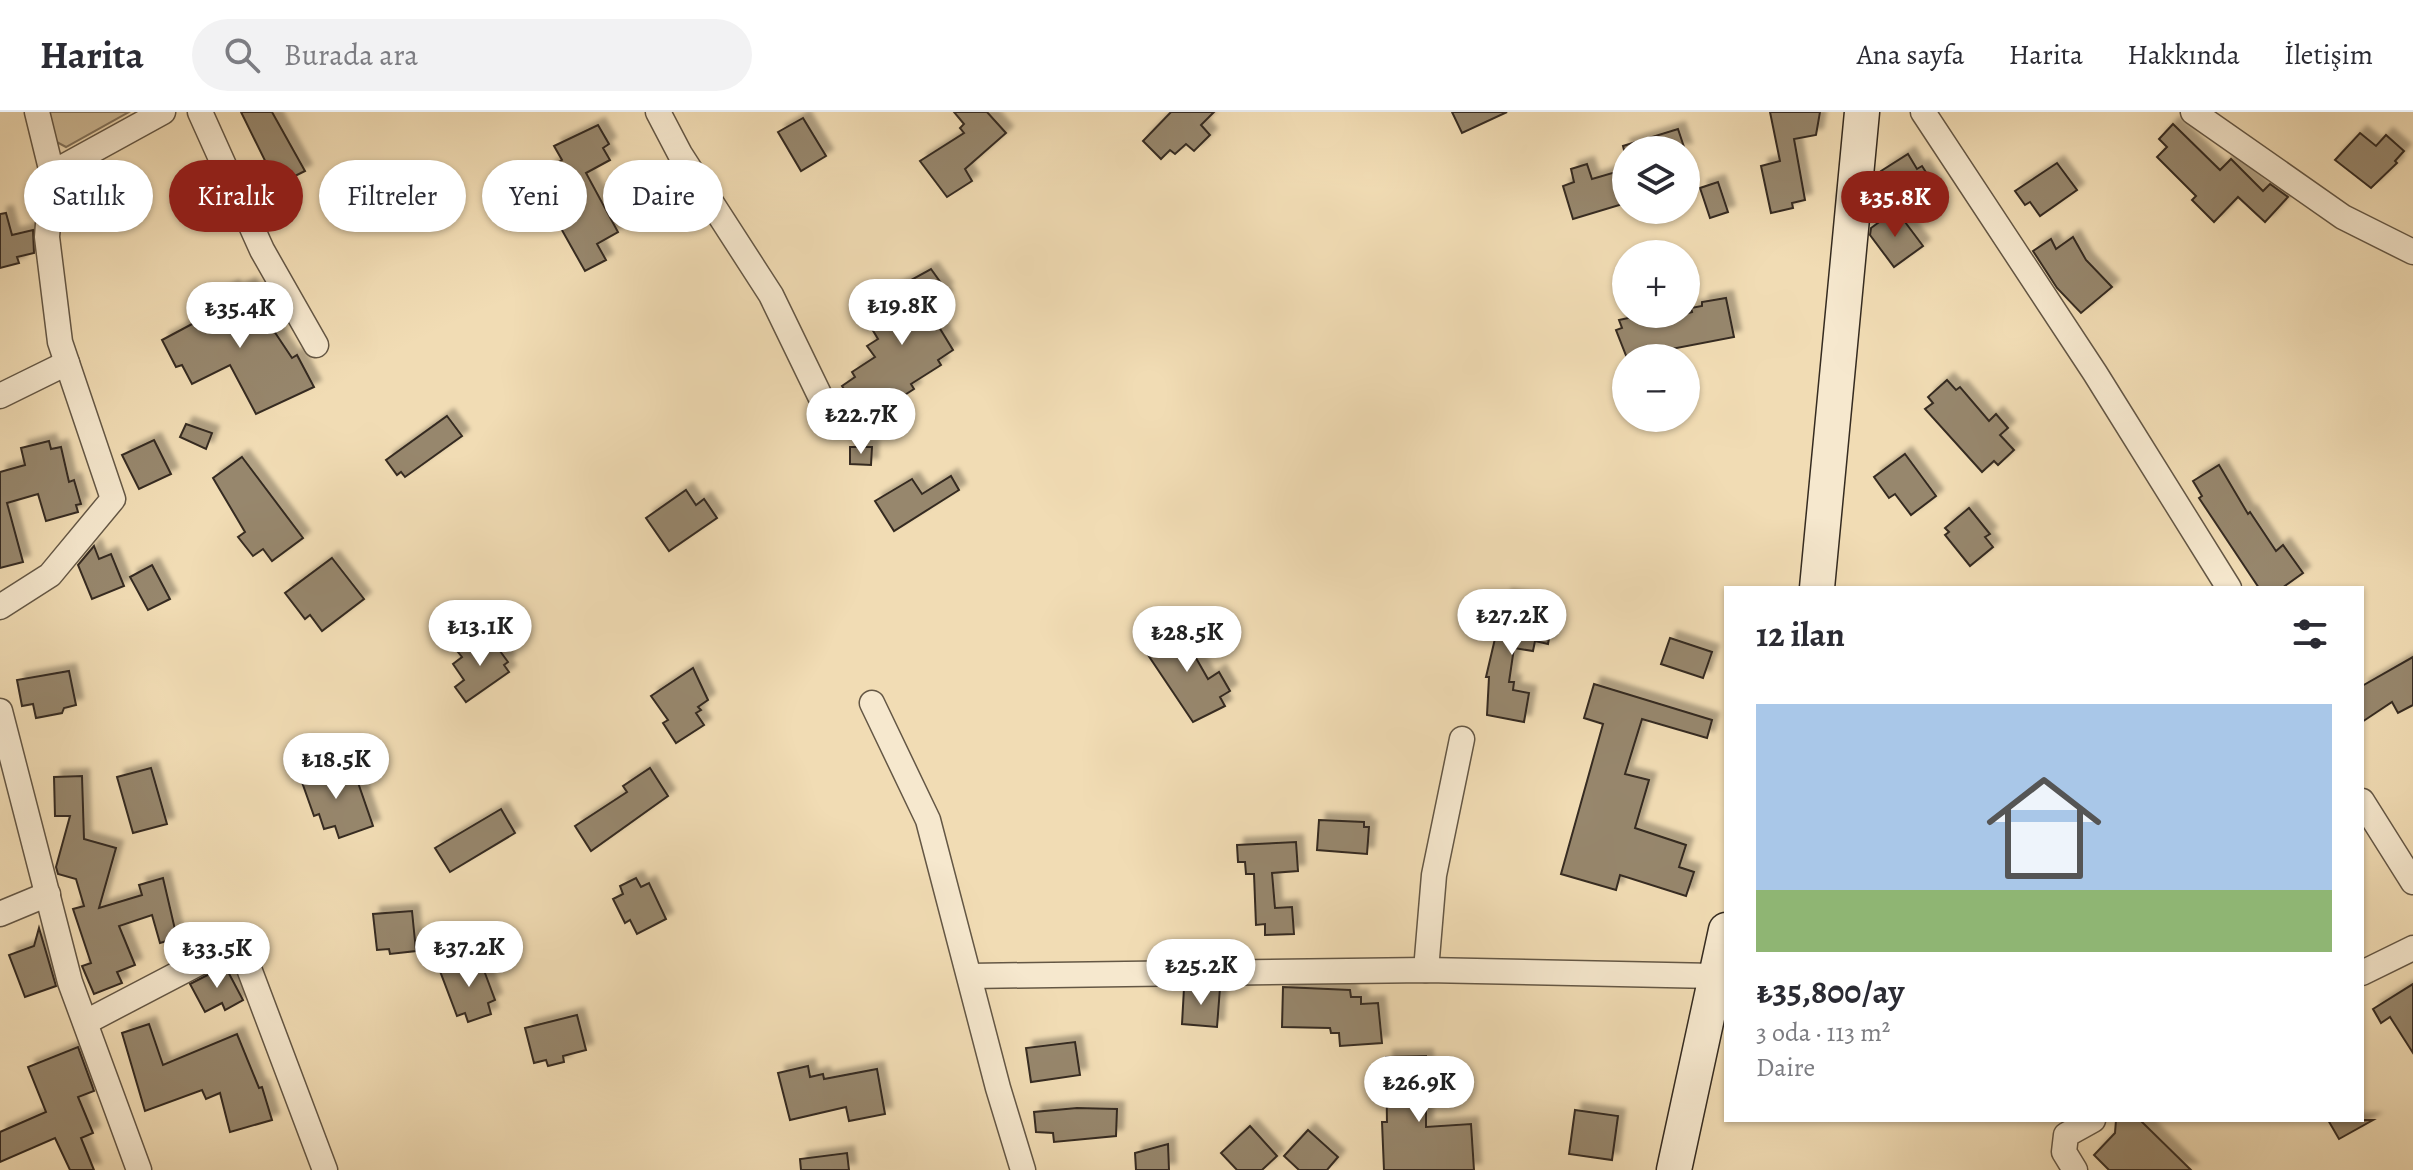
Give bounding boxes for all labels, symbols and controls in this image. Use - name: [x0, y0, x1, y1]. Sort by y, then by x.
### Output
- search box: [192, 19, 752, 91]
- text: Harita: [40, 29, 144, 81]
- icon: search: [220, 33, 264, 77]
- text: Burada ara: [284, 35, 418, 75]
- text: Ana sayfa: [1857, 36, 1965, 74]
- text: Harita: [2009, 36, 2083, 74]
- text: Hakkında: [2127, 36, 2240, 74]
- text: İletişim: [2284, 36, 2373, 74]
- map controls: [1612, 136, 1700, 432]
- button: layers: [1612, 136, 1700, 224]
- chip: Satılık: [24, 160, 153, 232]
- chip: Kiralık: [169, 160, 303, 232]
- chip: Filtreler: [319, 160, 466, 232]
- chip: Yeni: [482, 160, 587, 232]
- chip: Daire: [603, 160, 723, 232]
- pin: ₺35.8K: [1830, 171, 1960, 239]
- text: ₺35.8K: [1859, 179, 1931, 214]
- button: +: [1612, 240, 1700, 328]
- pin: ₺19.8K: [837, 279, 967, 347]
- pin: ₺35.4K: [175, 282, 305, 350]
- text: ₺19.8K: [867, 287, 937, 322]
- text: ₺35.4K: [204, 290, 276, 325]
- button: −: [1612, 344, 1700, 432]
- pin: ₺22.7K: [796, 388, 926, 456]
- text: ₺22.7K: [824, 396, 898, 431]
- pin: ₺27.2K: [1447, 589, 1577, 657]
- text: ₺27.2K: [1475, 597, 1549, 632]
- pin: ₺13.1K: [415, 600, 545, 668]
- pin: ₺28.5K: [1122, 606, 1252, 674]
- text: ₺13.1K: [447, 608, 513, 643]
- text: 12 ilan: [1756, 611, 1845, 658]
- icon: filters: [2288, 612, 2332, 656]
- text: ₺28.5K: [1150, 614, 1224, 649]
- pin: ₺18.5K: [271, 733, 401, 801]
- text: ₺18.5K: [301, 741, 371, 776]
- icon: home: [1972, 756, 2116, 900]
- pin: ₺37.2K: [404, 921, 534, 989]
- pin: ₺33.5K: [152, 922, 282, 990]
- text: ₺37.2K: [433, 929, 505, 964]
- text: ₺33.5K: [182, 930, 252, 965]
- pin: ₺25.2K: [1136, 939, 1266, 1007]
- text: ₺25.2K: [1164, 947, 1238, 982]
- text: ₺35,800/ay: [1756, 968, 1904, 1015]
- text: 3 oda · 113 m²: [1756, 1015, 1890, 1050]
- text: Daire: [1756, 1050, 1815, 1085]
- pin: ₺26.9K: [1354, 1056, 1484, 1124]
- text: ₺26.9K: [1382, 1064, 1456, 1099]

